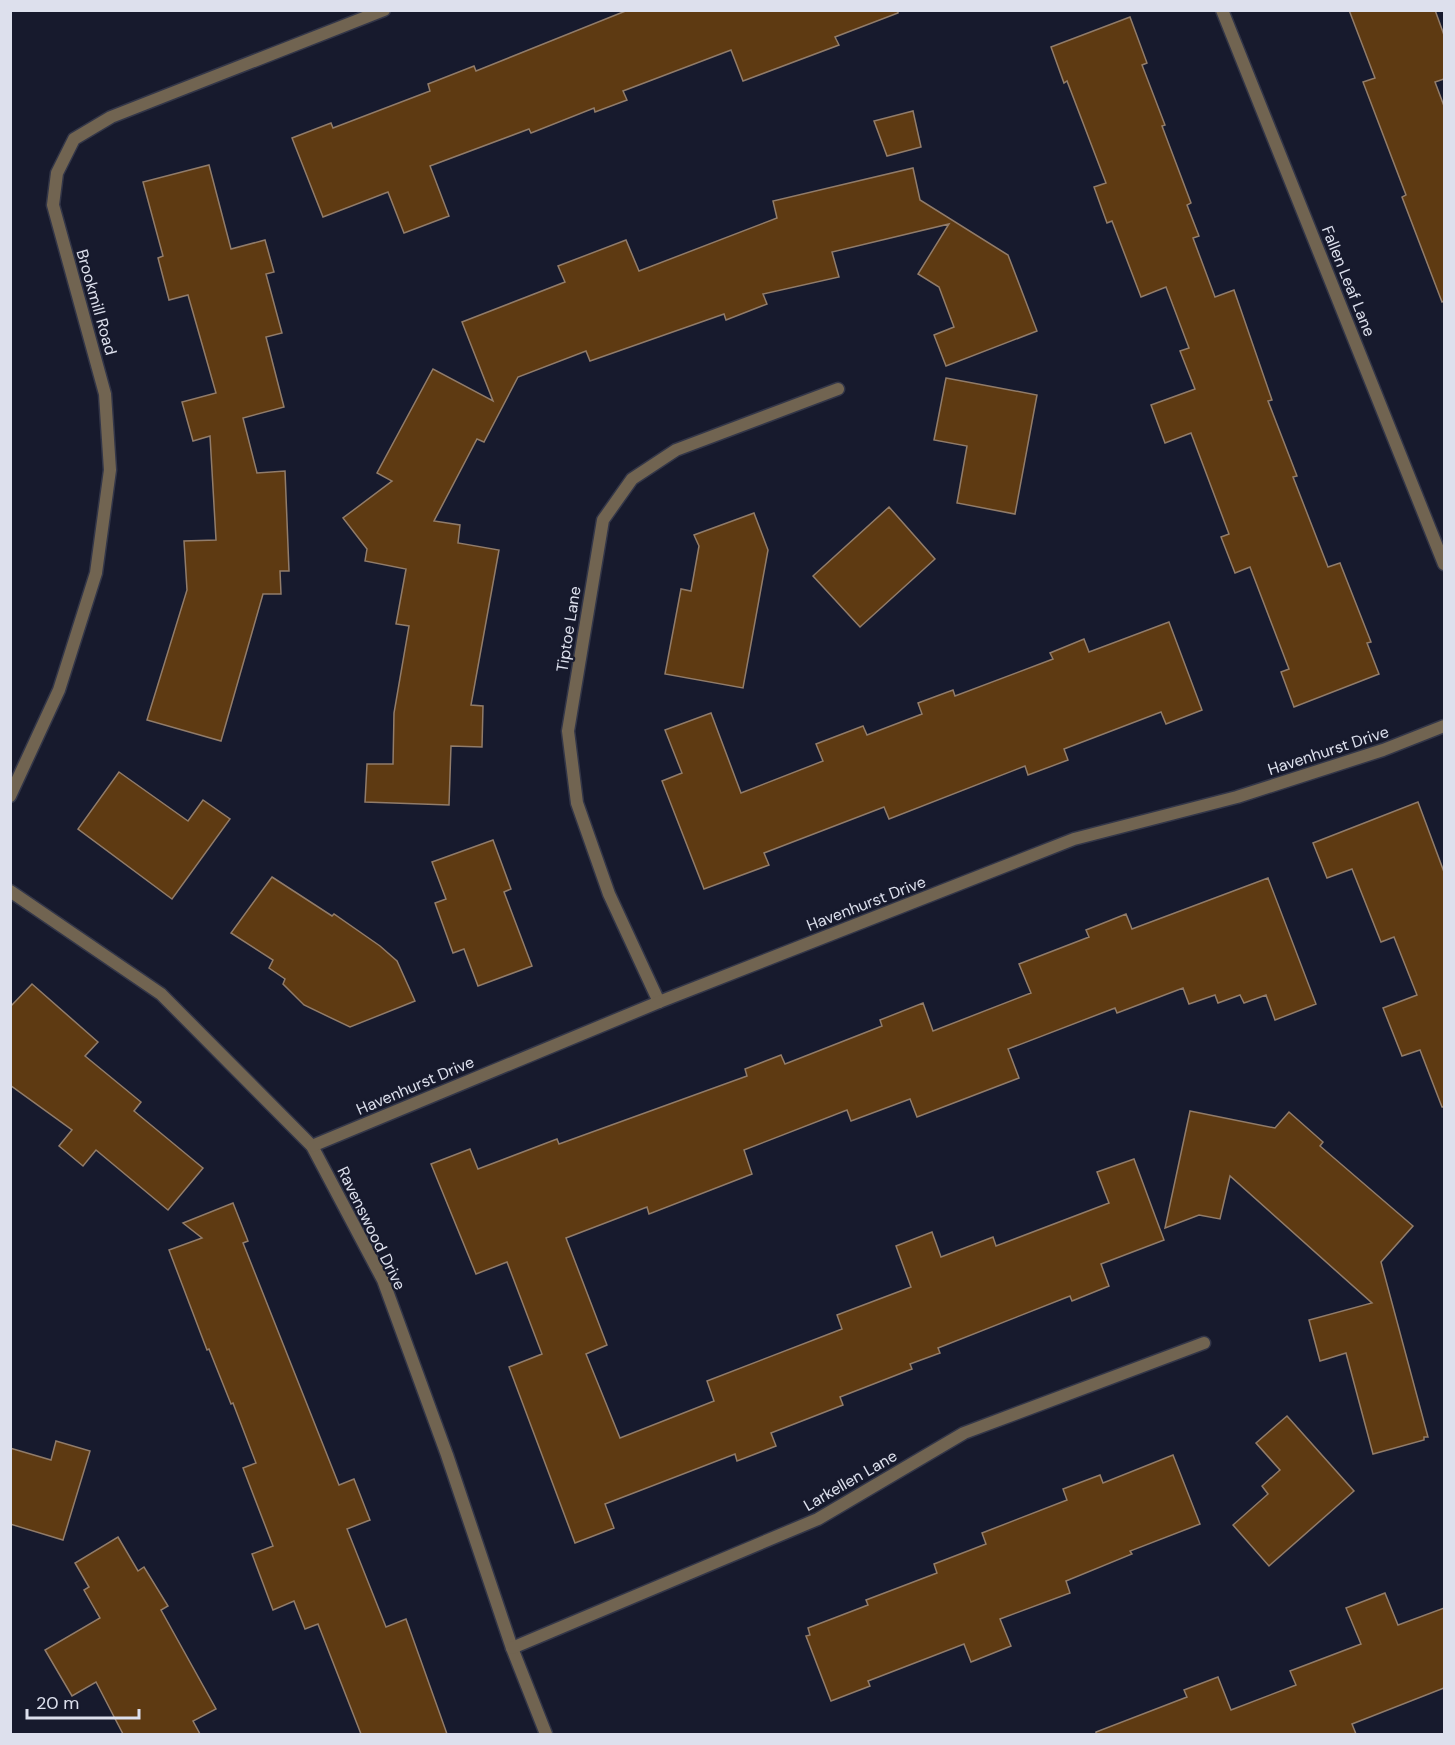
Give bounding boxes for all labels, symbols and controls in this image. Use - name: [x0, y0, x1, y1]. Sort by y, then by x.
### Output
- street label: Fallen Leaf Lane: [1317, 223, 1380, 340]
- street label: Brookmill Road: [71, 247, 122, 357]
- street label: Tiptoe Lane: [551, 585, 586, 674]
- street label: Havenhurst Drive: [1265, 721, 1391, 780]
- street label: Havenhurst Drive: [804, 871, 929, 936]
- street label: Havenhurst Drive: [353, 1051, 477, 1120]
- street label: Ravenswood Drive: [333, 1163, 411, 1293]
- street label: Larkellen Lane: [800, 1445, 901, 1516]
- scale bar: [27, 1682, 140, 1720]
- text: 20 m: [36, 1691, 79, 1715]

